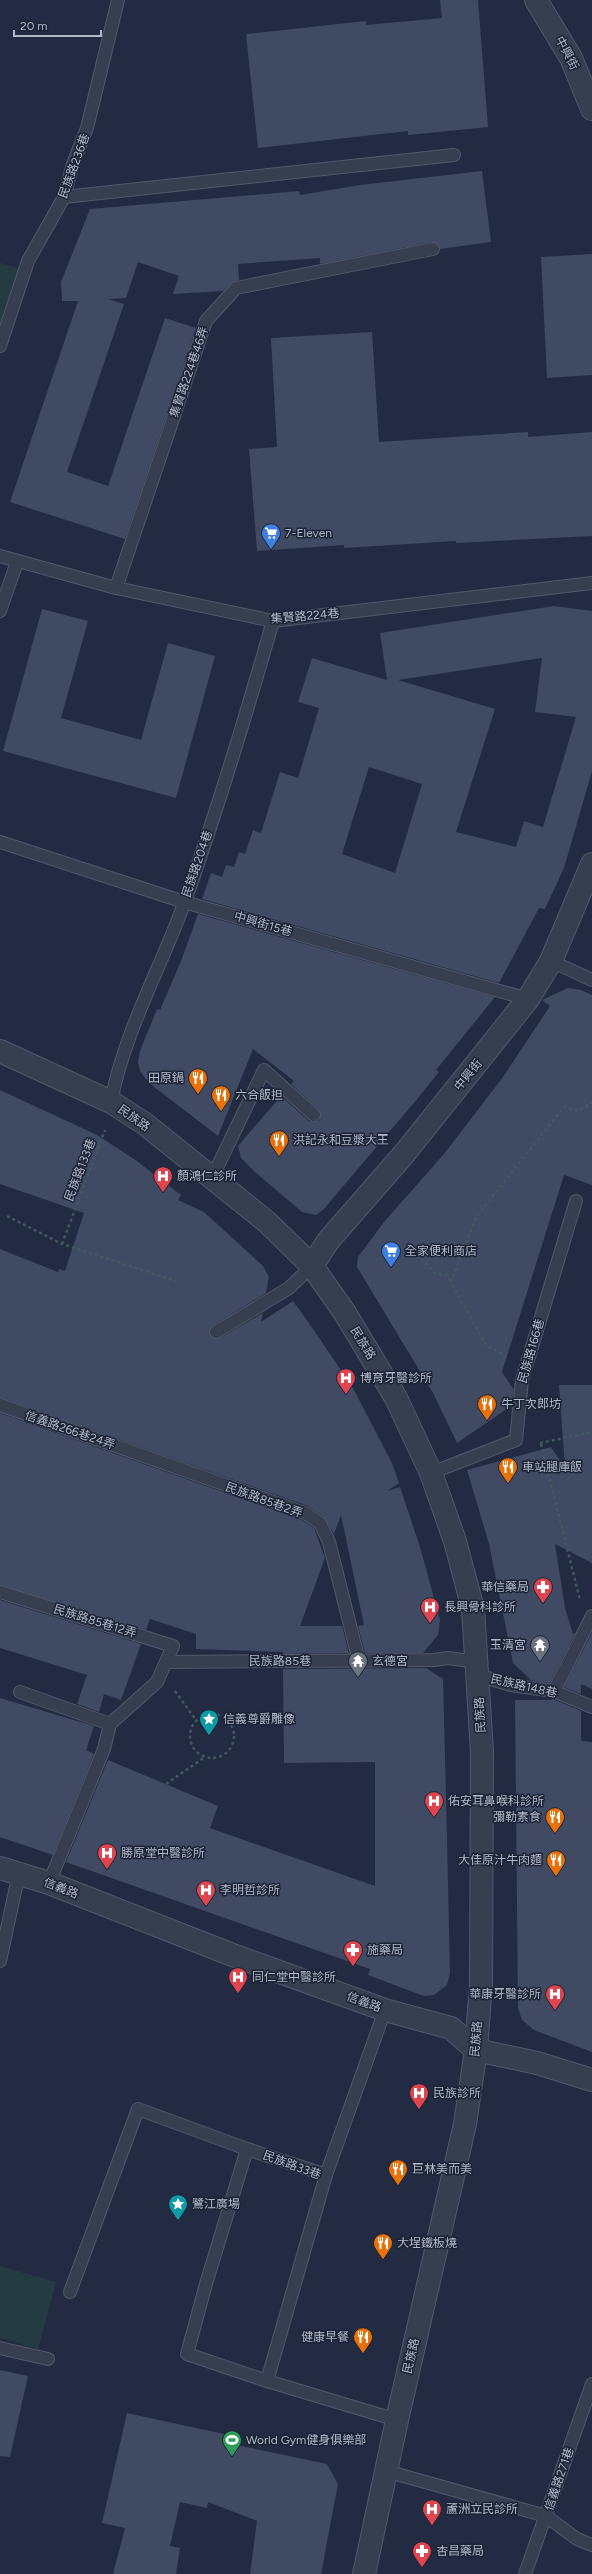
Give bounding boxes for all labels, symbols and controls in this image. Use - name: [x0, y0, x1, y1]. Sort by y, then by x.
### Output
- scale bar: [14, 12, 101, 38]
- text: 20 m: [20, 19, 48, 33]
- street label: 中興街: [552, 34, 582, 72]
- street label: 民族路236巷: [56, 132, 92, 200]
- street label: 集賢路224巷46弄: [167, 325, 211, 419]
- supermarket icon: 7-Eleven: [260, 522, 282, 550]
- place label: 7-Eleven: [285, 526, 332, 540]
- street label: 集賢路224巷: [270, 606, 340, 626]
- street label: 民族路204巷: [179, 829, 215, 899]
- street label: 中興街15巷: [232, 909, 294, 939]
- street label: 中興街: [451, 1057, 485, 1093]
- restaurant icon: 田原鍋: [187, 1067, 209, 1095]
- place label: 田原鍋: [148, 1071, 184, 1085]
- restaurant icon: 六合飯担: [210, 1084, 232, 1112]
- place label: 六合飯担: [235, 1088, 283, 1102]
- street label: 民族路: [115, 1102, 153, 1134]
- restaurant icon: 洪記永和豆漿大王: [268, 1129, 290, 1157]
- place label: 洪記永和豆漿大王: [293, 1133, 389, 1147]
- street label: 民族路133巷: [62, 1137, 98, 1203]
- hospital icon: 顏鴻仁診所: [152, 1165, 174, 1193]
- place label: 顏鴻仁診所: [177, 1169, 237, 1183]
- supermarket icon: 全家便利商店: [380, 1240, 402, 1268]
- place label: 全家便利商店: [405, 1244, 477, 1258]
- street label: 民族路166巷: [515, 1317, 547, 1385]
- street label: 民族路: [348, 1324, 378, 1362]
- hospital icon: 博育牙醫診所: [335, 1367, 357, 1395]
- place label: 博育牙醫診所: [360, 1371, 432, 1385]
- restaurant icon: 牛丁次郎坊: [476, 1393, 498, 1421]
- place label: 牛丁次郎坊: [501, 1397, 561, 1411]
- street label: 信義路266巷24弄: [23, 1408, 117, 1452]
- restaurant icon: 車站腿庫飯: [497, 1456, 519, 1484]
- place label: 車站腿庫飯: [522, 1460, 582, 1474]
- street label: 民族路85巷2弄: [224, 1480, 304, 1520]
- pharmacy icon: 華信藥局: [532, 1576, 554, 1604]
- place label: 華信藥局: [481, 1580, 529, 1594]
- hospital icon: 長興骨科診所: [419, 1596, 441, 1624]
- place label: 長興骨科診所: [444, 1600, 516, 1614]
- street label: 民族路85巷12弄: [52, 1602, 138, 1640]
- temple icon: 玉清宮: [529, 1634, 551, 1662]
- place label: 玉清宮: [490, 1638, 526, 1652]
- temple icon: 玄德宮: [347, 1650, 369, 1678]
- street label: 民族路85巷: [249, 1654, 311, 1668]
- place label: 玄德宮: [372, 1654, 408, 1668]
- street label: 民族路148巷: [489, 1672, 559, 1700]
- street label: 民族路: [472, 1697, 488, 1733]
- place icon: 信義尊爵雕像: [198, 1708, 220, 1736]
- place label: 信義尊爵雕像: [223, 1712, 295, 1726]
- hospital icon: 佑安耳鼻喉科診所: [423, 1790, 445, 1818]
- place label: 佑安耳鼻喉科診所: [448, 1794, 544, 1808]
- restaurant icon: 彌勒素食: [544, 1806, 566, 1834]
- place label: 彌勒素食: [493, 1810, 541, 1824]
- hospital icon: 勝原堂中醫診所: [96, 1842, 118, 1870]
- place label: 勝原堂中醫診所: [121, 1846, 205, 1860]
- restaurant icon: 大佳原汁牛肉麵: [545, 1849, 567, 1877]
- place label: 大佳原汁牛肉麵: [458, 1853, 542, 1867]
- street label: 信義路: [42, 1875, 80, 1901]
- hospital icon: 李明哲診所: [195, 1879, 217, 1907]
- place label: 李明哲診所: [220, 1883, 280, 1897]
- pharmacy icon: 施藥局: [342, 1939, 364, 1967]
- place label: 施藥局: [367, 1943, 403, 1957]
- hospital icon: 同仁堂中醫診所: [227, 1966, 249, 1994]
- place label: 同仁堂中醫診所: [252, 1970, 336, 1984]
- hospital icon: 華康牙醫診所: [544, 1983, 566, 2011]
- place label: 華康牙醫診所: [469, 1987, 541, 2001]
- street label: 信義路: [345, 1989, 383, 2015]
- street label: 民族路: [467, 2020, 485, 2058]
- hospital icon: 民族診所: [408, 2082, 430, 2110]
- place label: 民族診所: [433, 2086, 481, 2100]
- street label: 民族路33巷: [261, 2148, 323, 2182]
- restaurant icon: 巨林美而美: [387, 2158, 409, 2186]
- place label: 巨林美而美: [412, 2162, 472, 2176]
- place icon: 鷺江廣場: [167, 2193, 189, 2221]
- place label: 鷺江廣場: [192, 2197, 240, 2211]
- restaurant icon: 大埕鐵板燒: [372, 2232, 394, 2260]
- place label: 大埕鐵板燒: [397, 2236, 457, 2250]
- restaurant icon: 健康早餐: [352, 2326, 374, 2354]
- place label: 健康早餐: [301, 2330, 349, 2344]
- street label: 民族路: [400, 2337, 422, 2375]
- sports icon: World Gym健身俱樂部: [221, 2429, 243, 2457]
- place label: World Gym健身俱樂部: [246, 2433, 366, 2447]
- street label: 信義路271巷: [542, 2445, 576, 2513]
- hospital icon: 蘆洲立民診所: [421, 2498, 443, 2526]
- place label: 蘆洲立民診所: [446, 2502, 518, 2516]
- pharmacy icon: 杏昌藥局: [411, 2540, 433, 2568]
- place label: 杏昌藥局: [436, 2544, 484, 2558]

